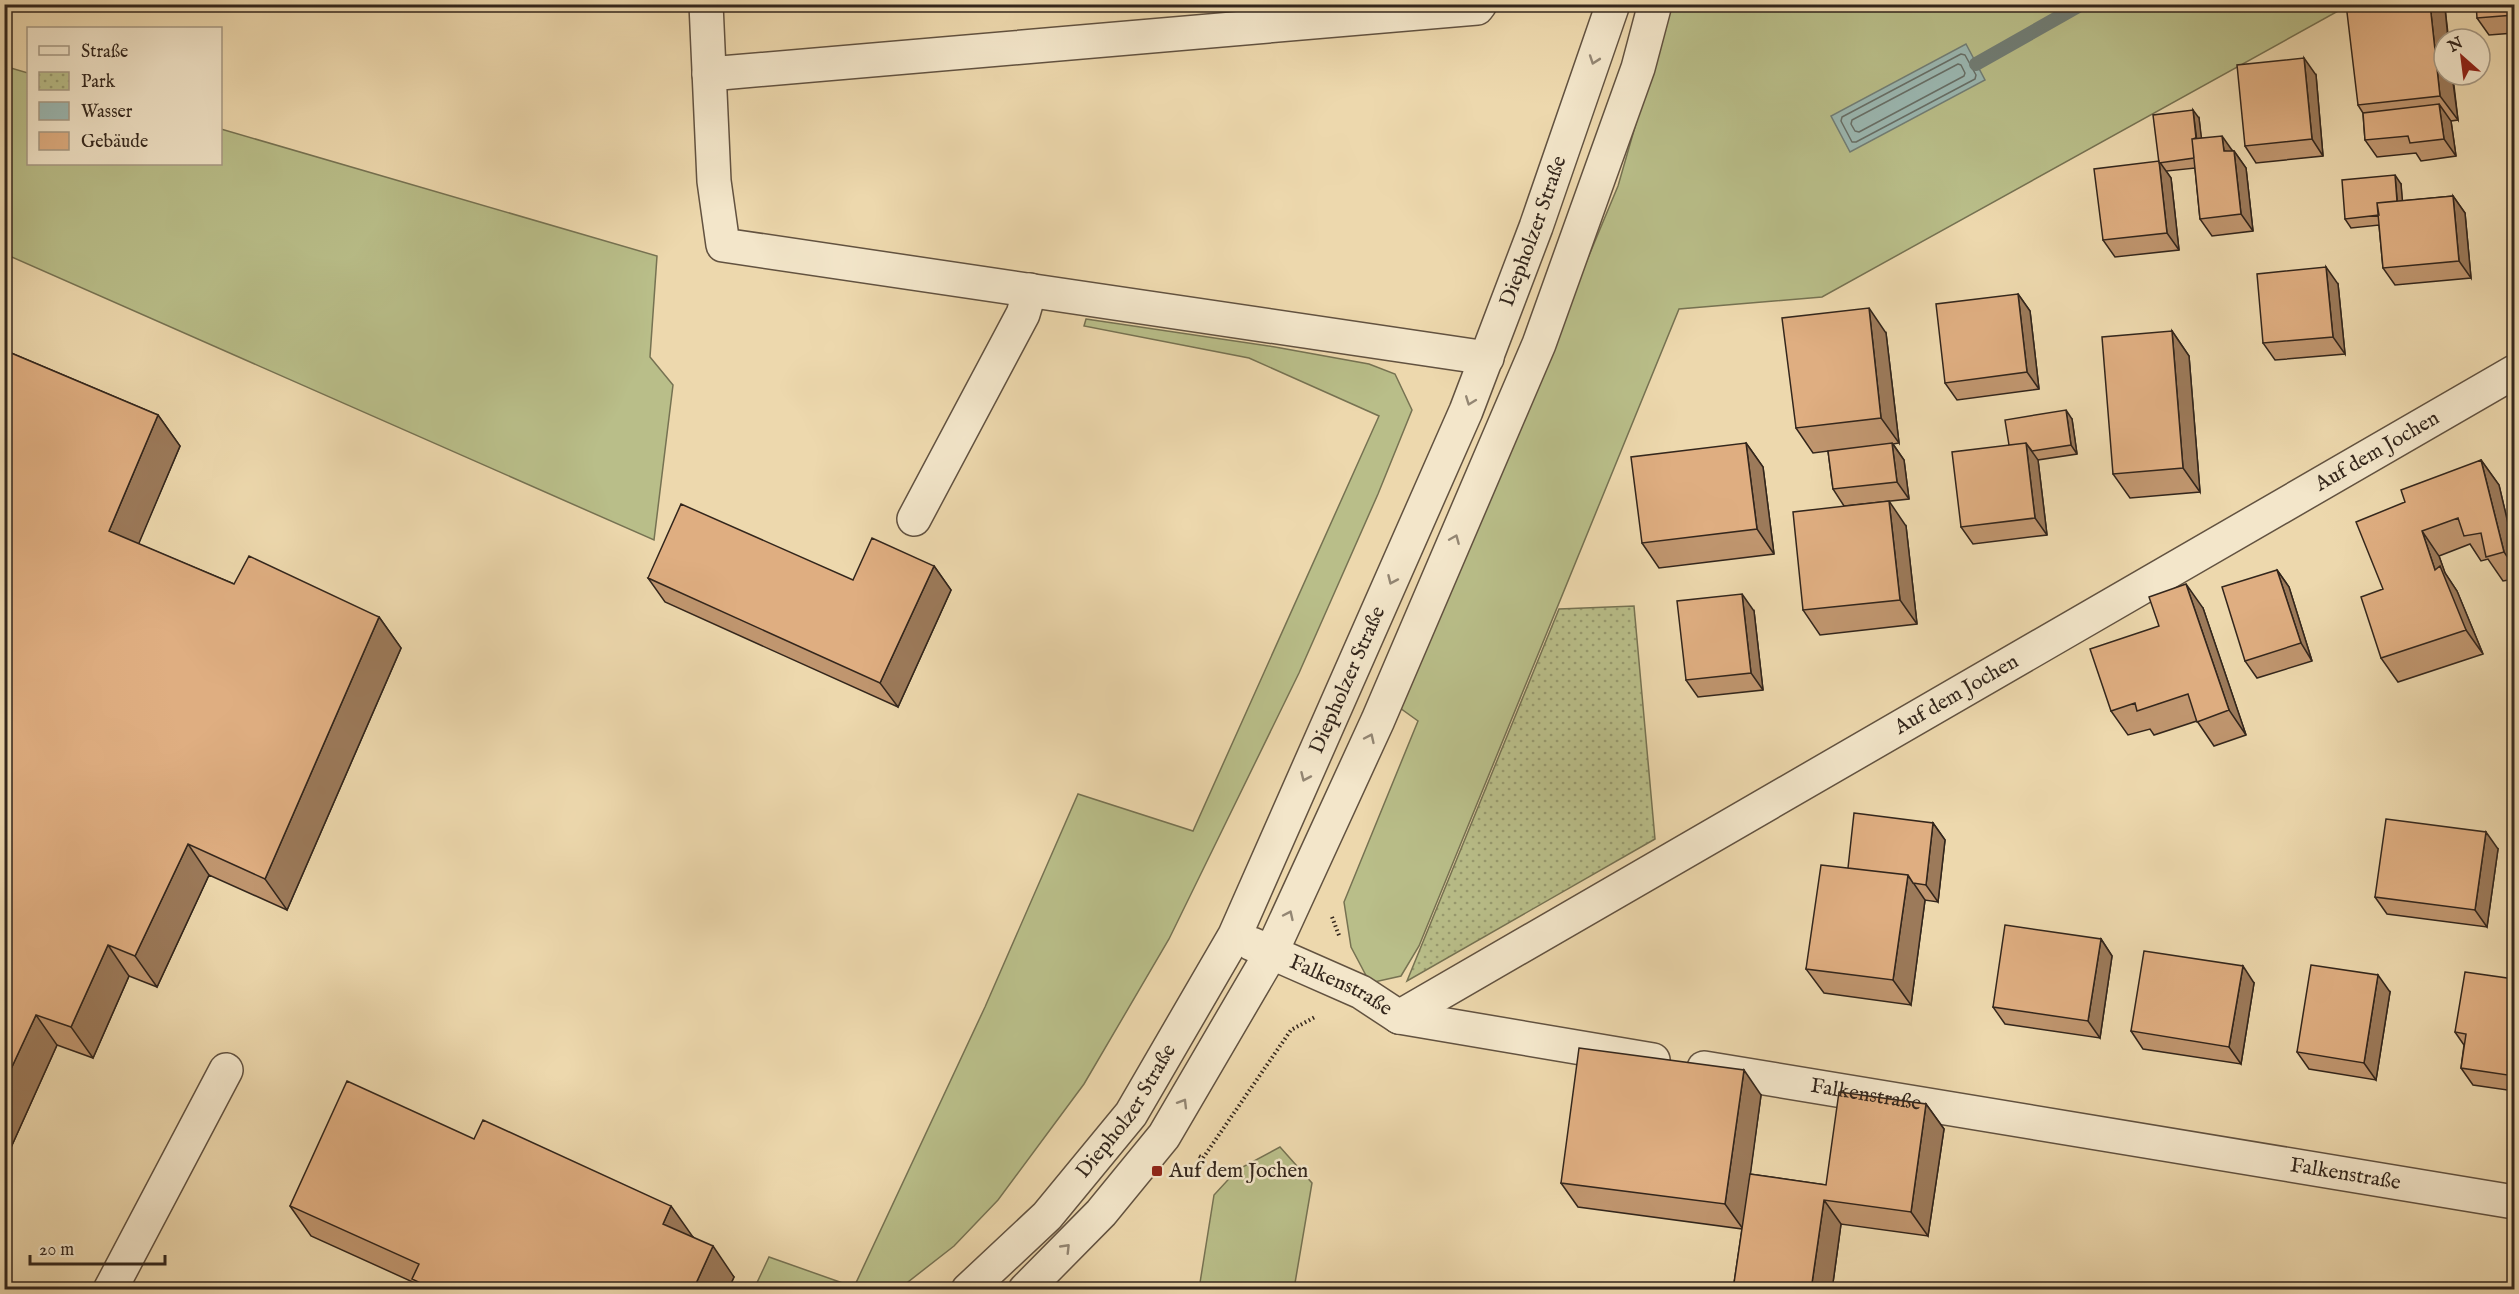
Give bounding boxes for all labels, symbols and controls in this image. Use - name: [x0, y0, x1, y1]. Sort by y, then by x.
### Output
- legend: [27, 27, 222, 165]
- north arrow: [2432, 27, 2492, 87]
- text: N: [2444, 33, 2467, 58]
- text: Straße: [81, 41, 128, 64]
- one-way arrow: [1589, 54, 1601, 65]
- text: Park: [81, 71, 116, 94]
- text: Wasser: [81, 101, 133, 124]
- text: Gebäude: [81, 131, 148, 154]
- street label: Diepholzer Straße: [1493, 152, 1573, 310]
- one-way arrow: [1465, 395, 1478, 406]
- street label: Auf dem Jochen: [2309, 405, 2444, 498]
- one-way arrow: [1448, 535, 1460, 546]
- one-way arrow: [1387, 573, 1399, 584]
- street label: Diepholzer Straße: [1303, 602, 1392, 758]
- street label: Auf dem Jochen: [1889, 648, 2023, 742]
- one-way arrow: [1362, 733, 1374, 744]
- one-way arrow: [1300, 771, 1312, 782]
- one-way arrow: [1281, 911, 1293, 922]
- street label: Falkenstraße: [1285, 949, 1398, 1023]
- street label: Diepholzer Straße: [1070, 1039, 1182, 1184]
- street label: Falkenstraße: [1809, 1072, 1923, 1117]
- one-way arrow: [1176, 1099, 1187, 1109]
- street label: Falkenstraße: [2288, 1152, 2403, 1197]
- place label: Auf dem Jochen: [1168, 1158, 1308, 1185]
- marker: Auf dem Jochen: [1150, 1164, 1164, 1178]
- scale bar: [30, 1228, 165, 1266]
- text: 20 m: [39, 1239, 74, 1262]
- one-way arrow: [1059, 1245, 1070, 1255]

